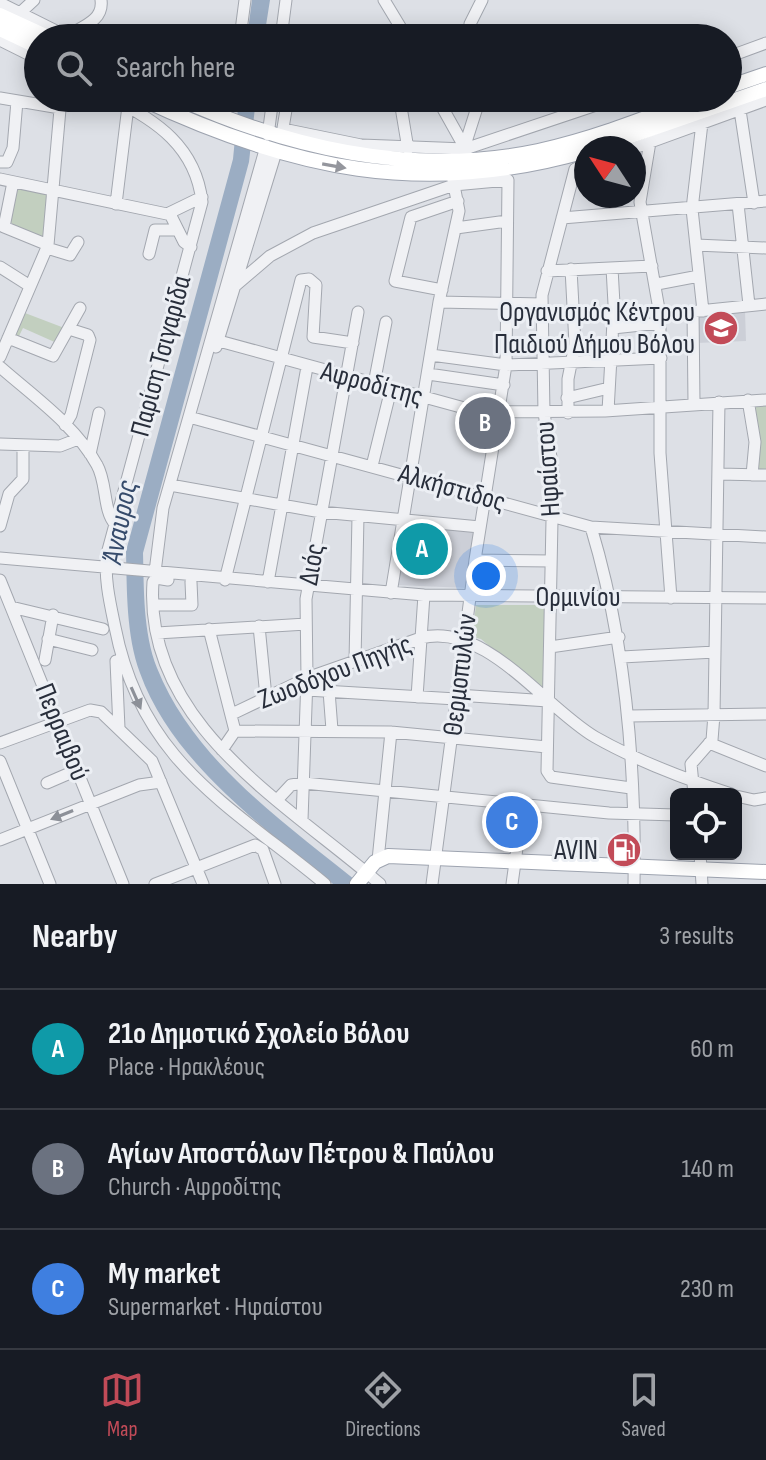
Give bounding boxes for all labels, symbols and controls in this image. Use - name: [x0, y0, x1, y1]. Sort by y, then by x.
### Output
- search box: [24, 24, 742, 112]
- icon: search: [52, 46, 96, 90]
- text: Search here: [116, 50, 235, 86]
- north arrow: [574, 136, 646, 208]
- one-way arrow: [322, 160, 347, 173]
- street label: Παρίση Τσιγαρίδα: [124, 272, 198, 440]
- place label: Οργανισμός Κέντρου Παιδιού Δήμου Βόλου: [494, 296, 695, 361]
- school or university icon: Οργανισμός Κέντρου Παιδιού Δήμου Βόλου: [702, 309, 740, 347]
- street label: Αφροδίτης: [316, 354, 427, 413]
- pin: B: [459, 393, 511, 453]
- street label: Ηφαίστου: [528, 420, 568, 518]
- street label: Αλκήστιδος: [394, 457, 509, 519]
- water label: Άναυρος: [94, 477, 146, 568]
- pin: A: [396, 519, 448, 579]
- street label: Διός: [292, 541, 332, 587]
- your location: [466, 556, 506, 596]
- street label: Ορμινίου: [535, 581, 621, 614]
- street label: Θερμοπυλών: [436, 612, 484, 738]
- street label: Ζωοδόχου Πηγής: [253, 628, 417, 716]
- street label: Περραιβού: [28, 679, 96, 785]
- one-way arrow: [129, 686, 142, 709]
- map controls: [670, 788, 742, 860]
- button: locate: [670, 788, 742, 860]
- pin: C: [486, 792, 538, 852]
- one-way arrow: [50, 809, 74, 822]
- fuel station icon: AVIN: [605, 831, 643, 869]
- place label: AVIN: [553, 834, 598, 867]
- text: Nearby: [32, 916, 118, 957]
- text: 3 results: [659, 921, 734, 952]
- text: 21ο Δημοτικό Σχολείο Βόλου: [108, 1016, 410, 1052]
- text: A: [52, 1034, 64, 1065]
- text: 60 m: [690, 1034, 734, 1065]
- text: Place · Ηρακλέους: [108, 1052, 265, 1083]
- text: Αγίων Αποστόλων Πέτρου & Παύλου: [108, 1136, 494, 1172]
- text: B: [52, 1154, 64, 1185]
- text: 140 m: [682, 1154, 734, 1185]
- text: Church · Αφροδίτης: [108, 1172, 282, 1203]
- text: My market: [108, 1256, 220, 1292]
- text: C: [51, 1274, 65, 1305]
- text: 230 m: [680, 1274, 734, 1305]
- text: Supermarket · Ηφαίστου: [108, 1292, 323, 1323]
- tab: Map: [100, 1368, 144, 1443]
- tab: Directions: [345, 1368, 421, 1443]
- tab: Saved: [622, 1368, 666, 1443]

